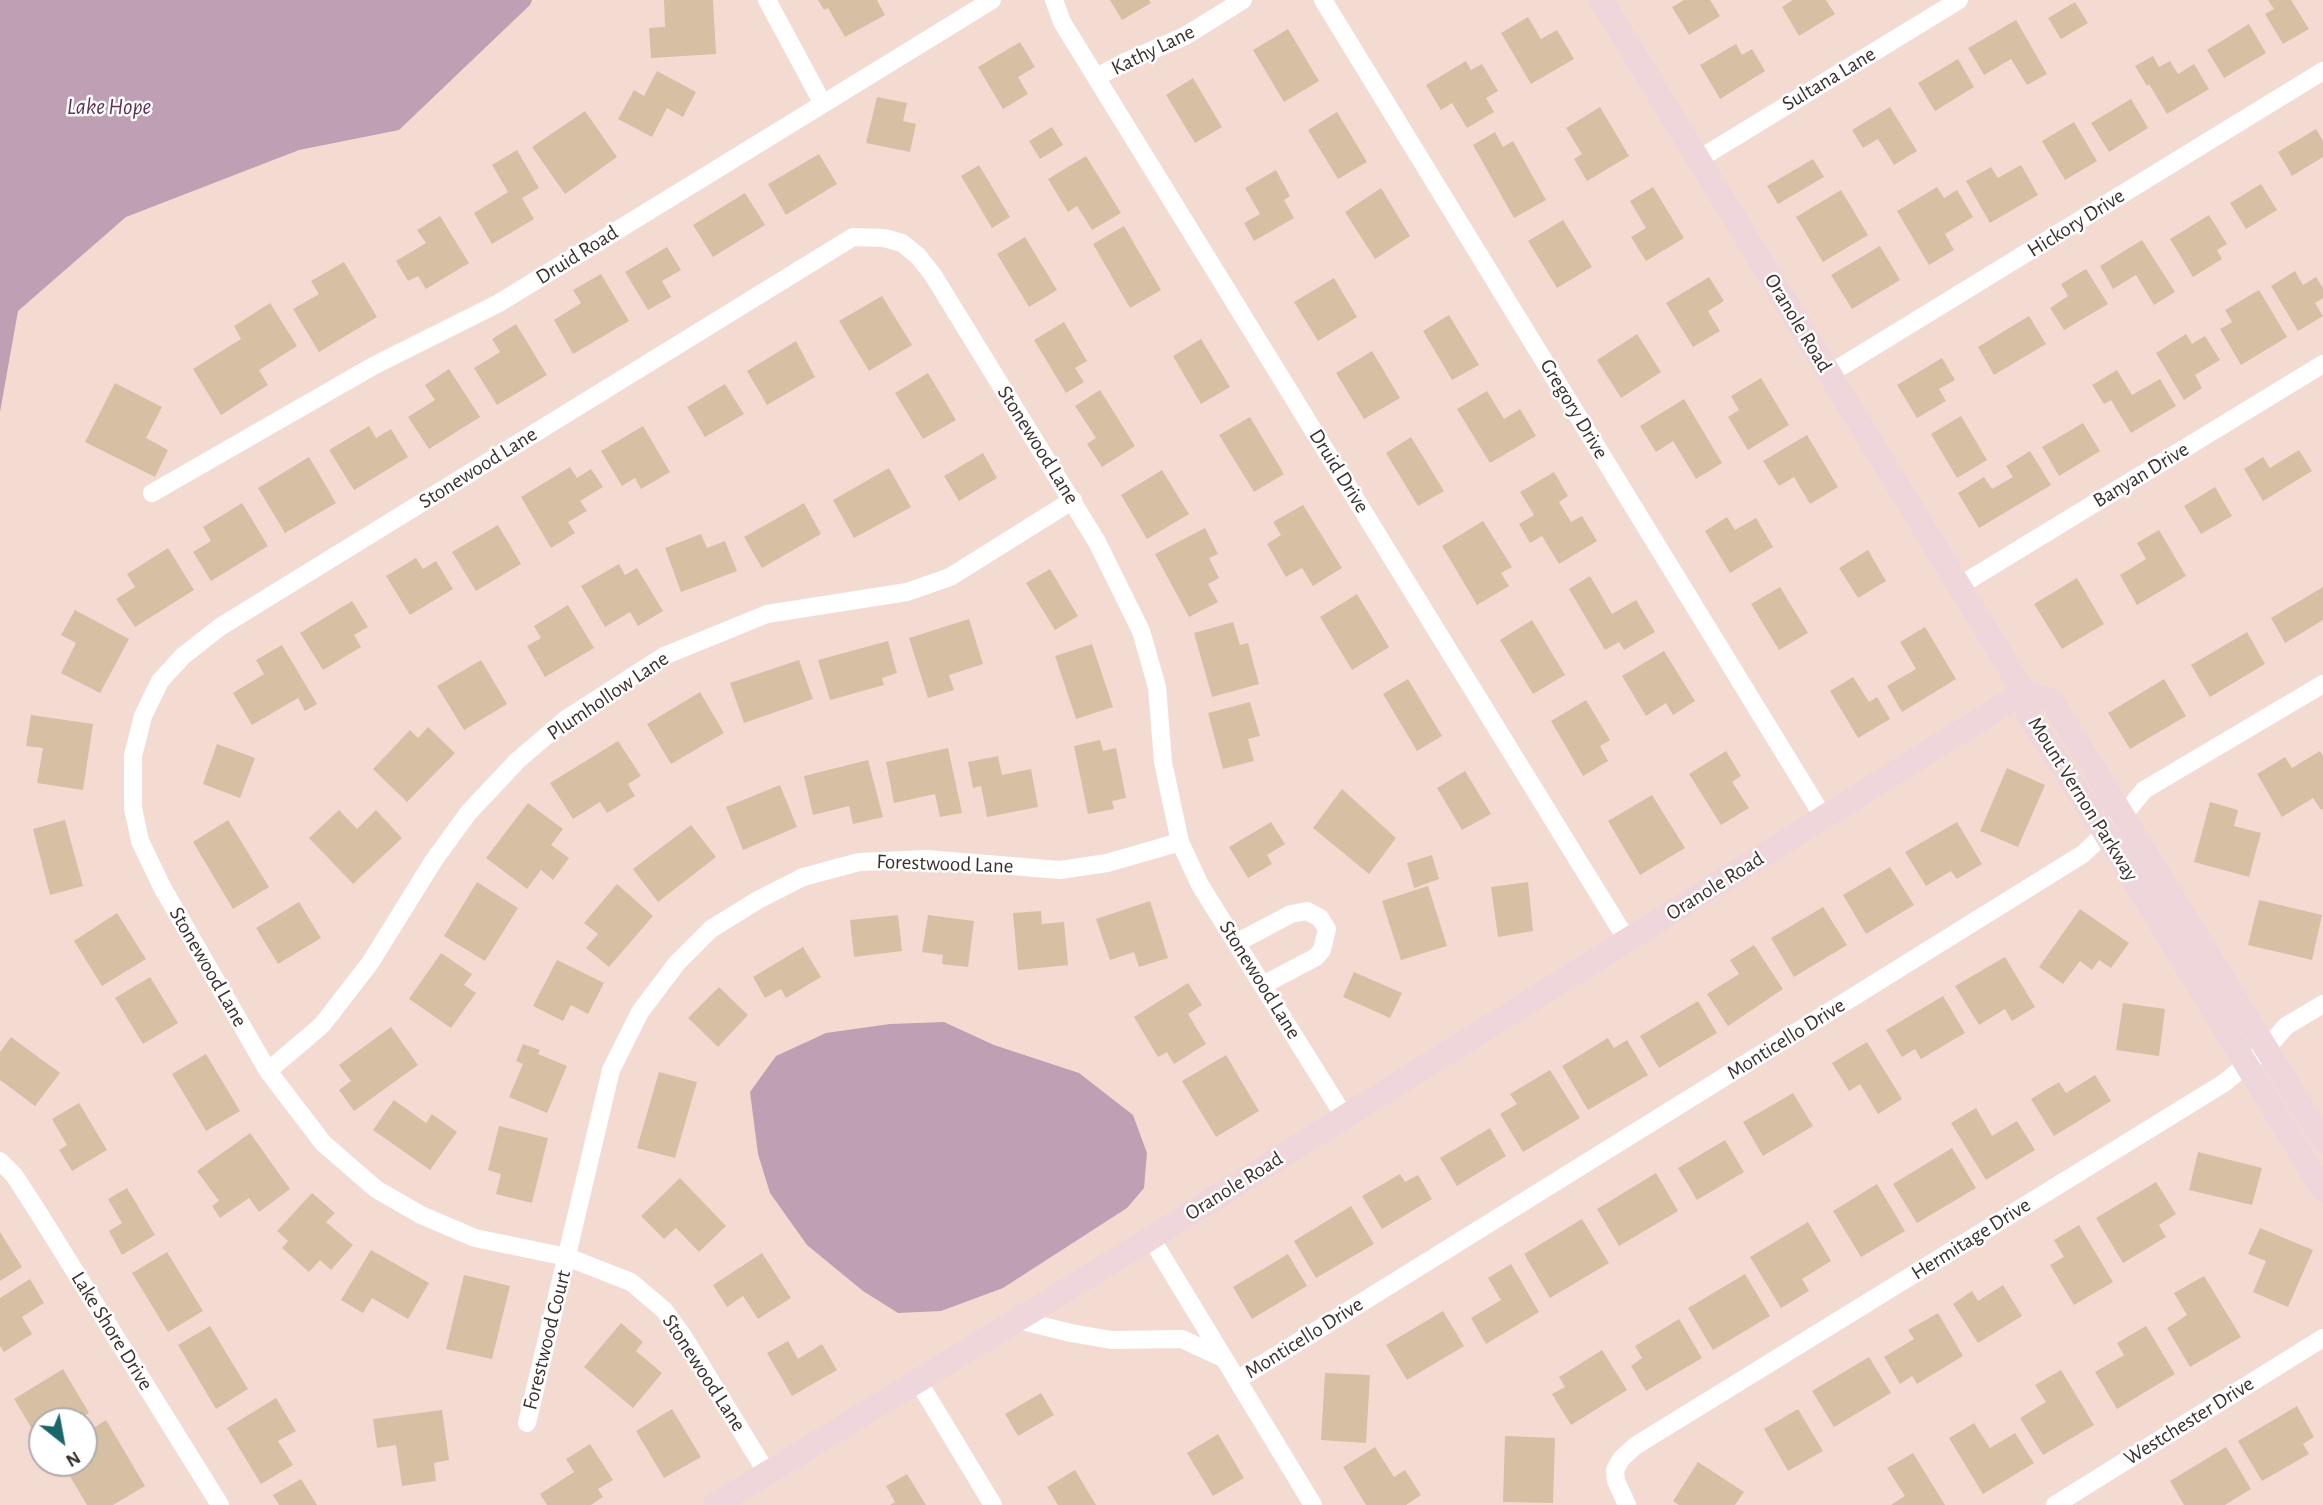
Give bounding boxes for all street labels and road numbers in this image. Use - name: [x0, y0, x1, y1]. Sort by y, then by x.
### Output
- street label: Kathy Lane: [1107, 19, 1199, 81]
- street label: Sultana Lane: [1778, 41, 1880, 117]
- street label: Hickory Drive: [2023, 183, 2129, 263]
- street label: Druid Road: [531, 220, 623, 290]
- street label: Oranole Road: [1759, 269, 1837, 377]
- street label: Gregory Drive: [1534, 355, 1614, 463]
- street label: Stonewood Lane: [992, 381, 1084, 509]
- street label: Stonewood Lane: [414, 422, 542, 514]
- street label: Druid Drive: [1303, 424, 1375, 518]
- street label: Banyan Drive: [2089, 437, 2193, 513]
- street label: Plumhollow Lane: [542, 646, 674, 746]
- street label: Mount Vernon Parkway: [2022, 712, 2144, 886]
- street label: Oranole Road: [1661, 846, 1769, 926]
- street label: Forestwood Lane: [876, 849, 1014, 879]
- street label: Stonewood Lane: [163, 902, 253, 1032]
- street label: Stonewood Lane: [1214, 916, 1306, 1044]
- street label: Monticello Drive: [1722, 993, 1850, 1085]
- street label: Oranole Road: [1180, 1146, 1288, 1226]
- street label: Hermitage Drive: [1907, 1192, 2035, 1286]
- street label: Lake Shore Drive: [66, 1267, 158, 1395]
- street label: Forestwood Court: [517, 1268, 577, 1412]
- street label: Monticello Drive: [1240, 1292, 1368, 1384]
- street label: Stonewood Lane: [657, 1310, 751, 1436]
- street label: Westchester Drive: [2120, 1371, 2258, 1471]

